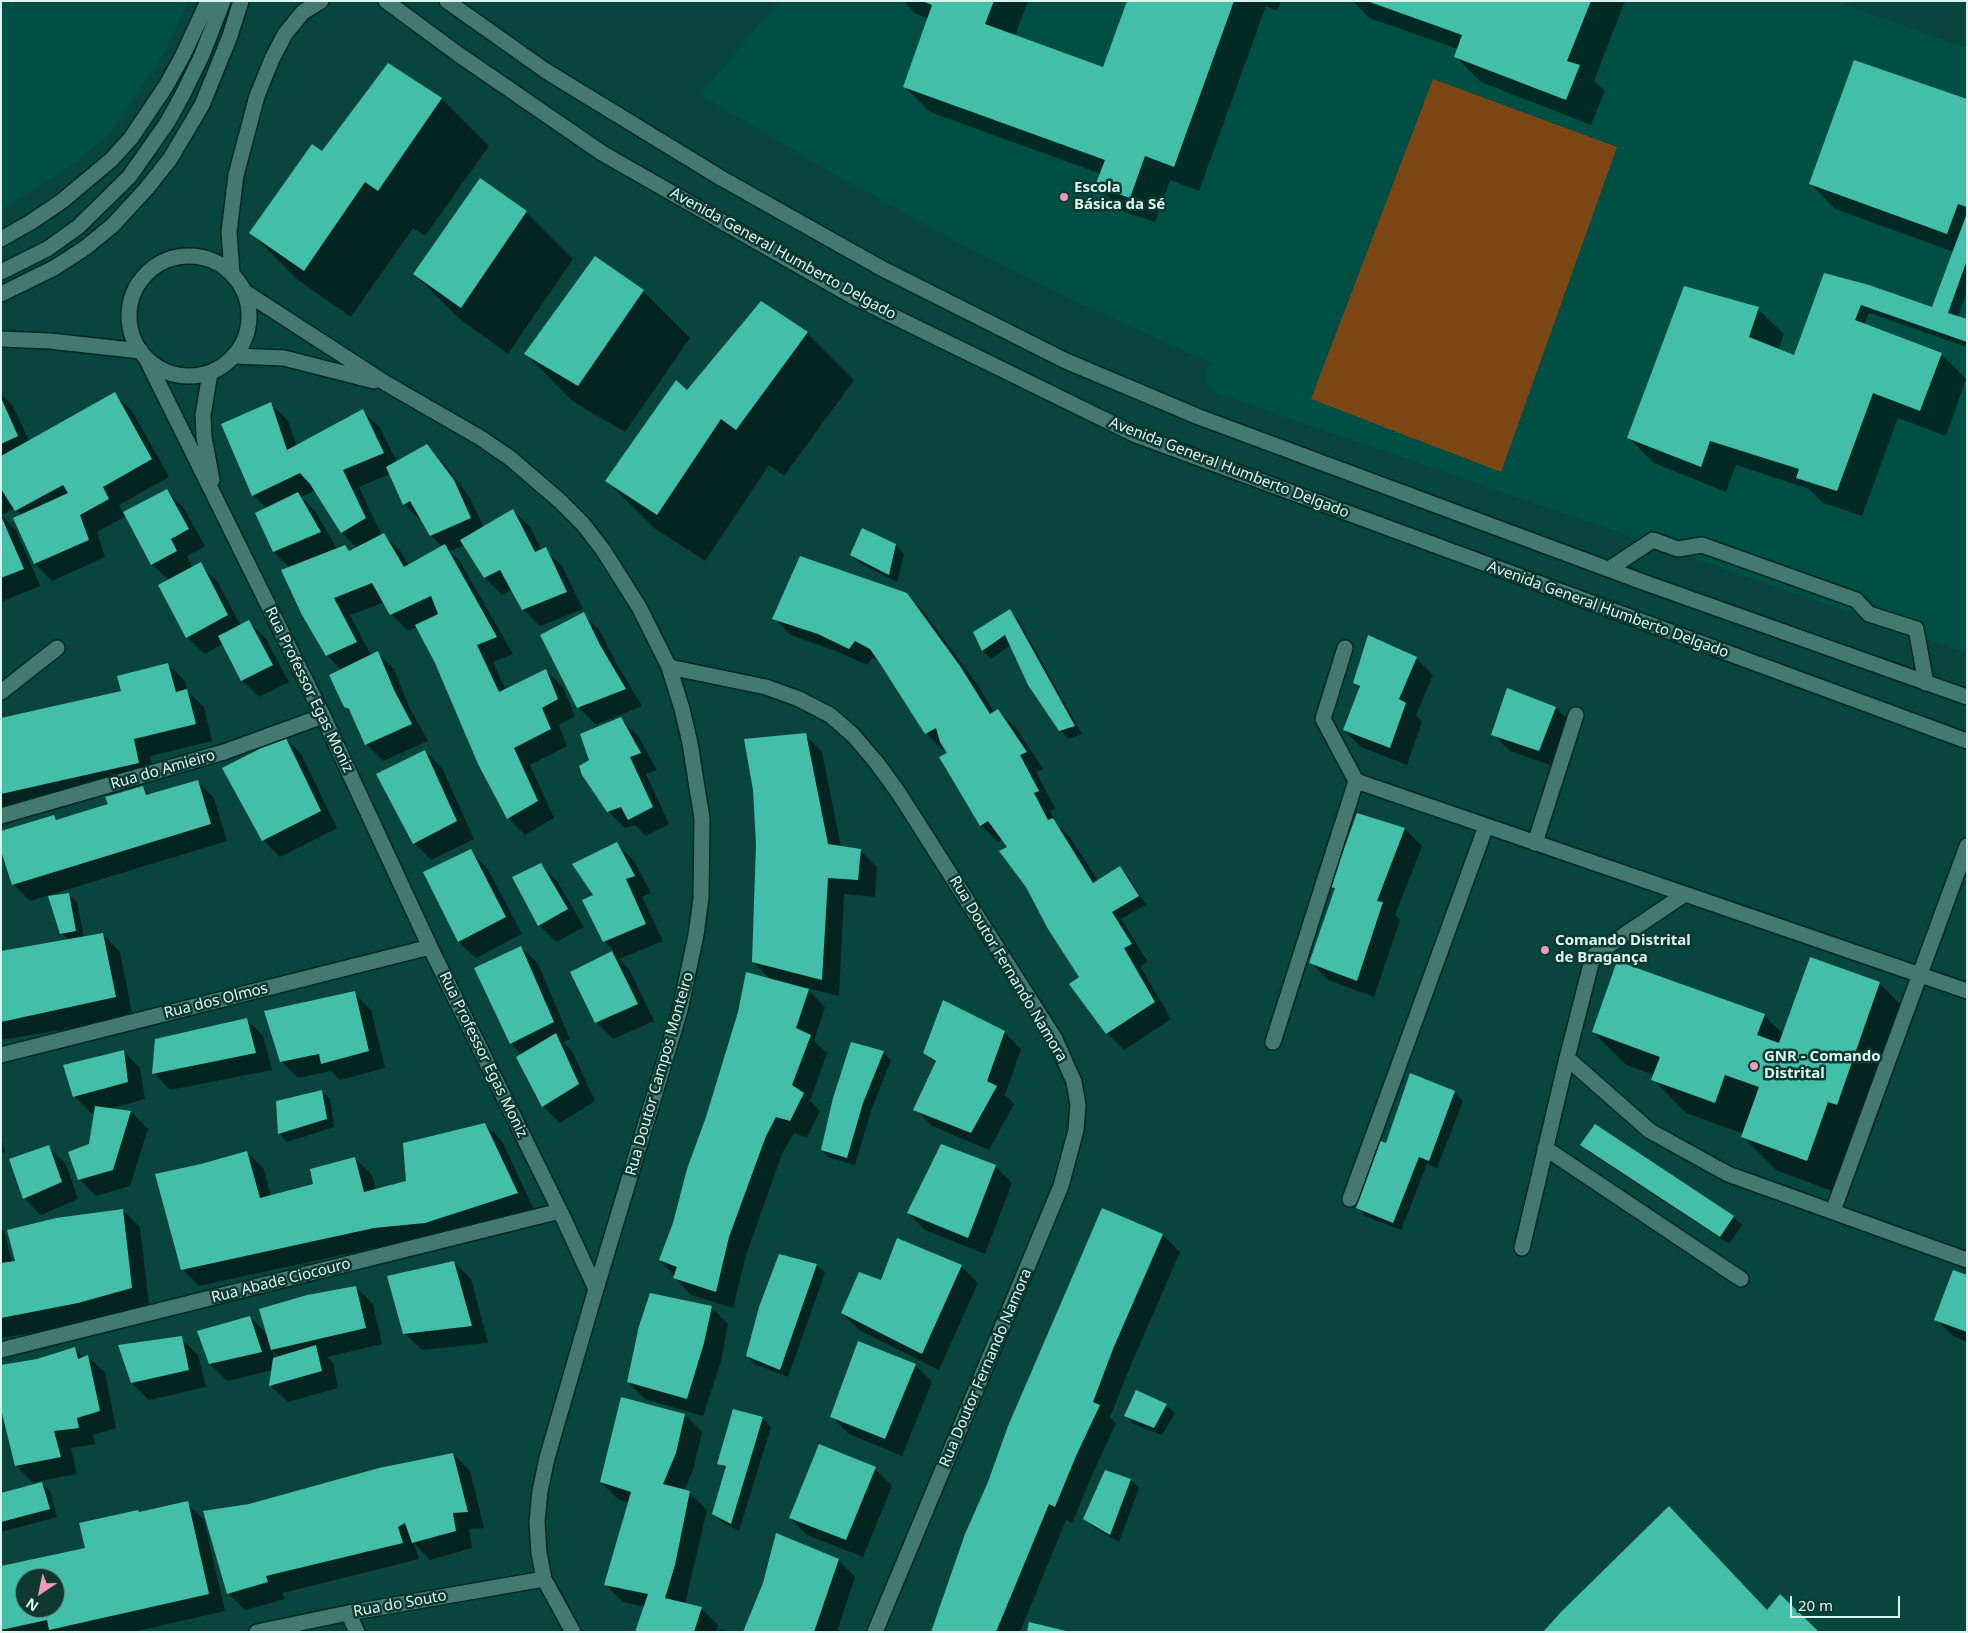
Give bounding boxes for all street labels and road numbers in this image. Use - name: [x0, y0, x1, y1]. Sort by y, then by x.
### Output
- street label: Avenida General Humberto Delgado: [667, 184, 899, 324]
- street label: Avenida General Humberto Delgado: [1107, 414, 1351, 522]
- street label: Avenida General Humberto Delgado: [1485, 558, 1731, 662]
- street label: Rua Professor Egas Moniz: [261, 604, 357, 776]
- street label: Rua do Amieiro: [109, 746, 217, 794]
- street label: Rua Doutor Fernando Namora: [945, 873, 1071, 1065]
- street label: Rua Professor Egas Moniz: [435, 969, 531, 1141]
- street label: Rua Doutor Campos Monteiro: [622, 970, 698, 1178]
- street label: Rua dos Olmos: [162, 979, 270, 1023]
- street label: Rua Abade Ciocouro: [210, 1255, 352, 1307]
- street label: Rua Doutor Fernando Namora: [936, 1266, 1036, 1470]
- street label: Rua do Souto: [352, 1587, 448, 1621]

